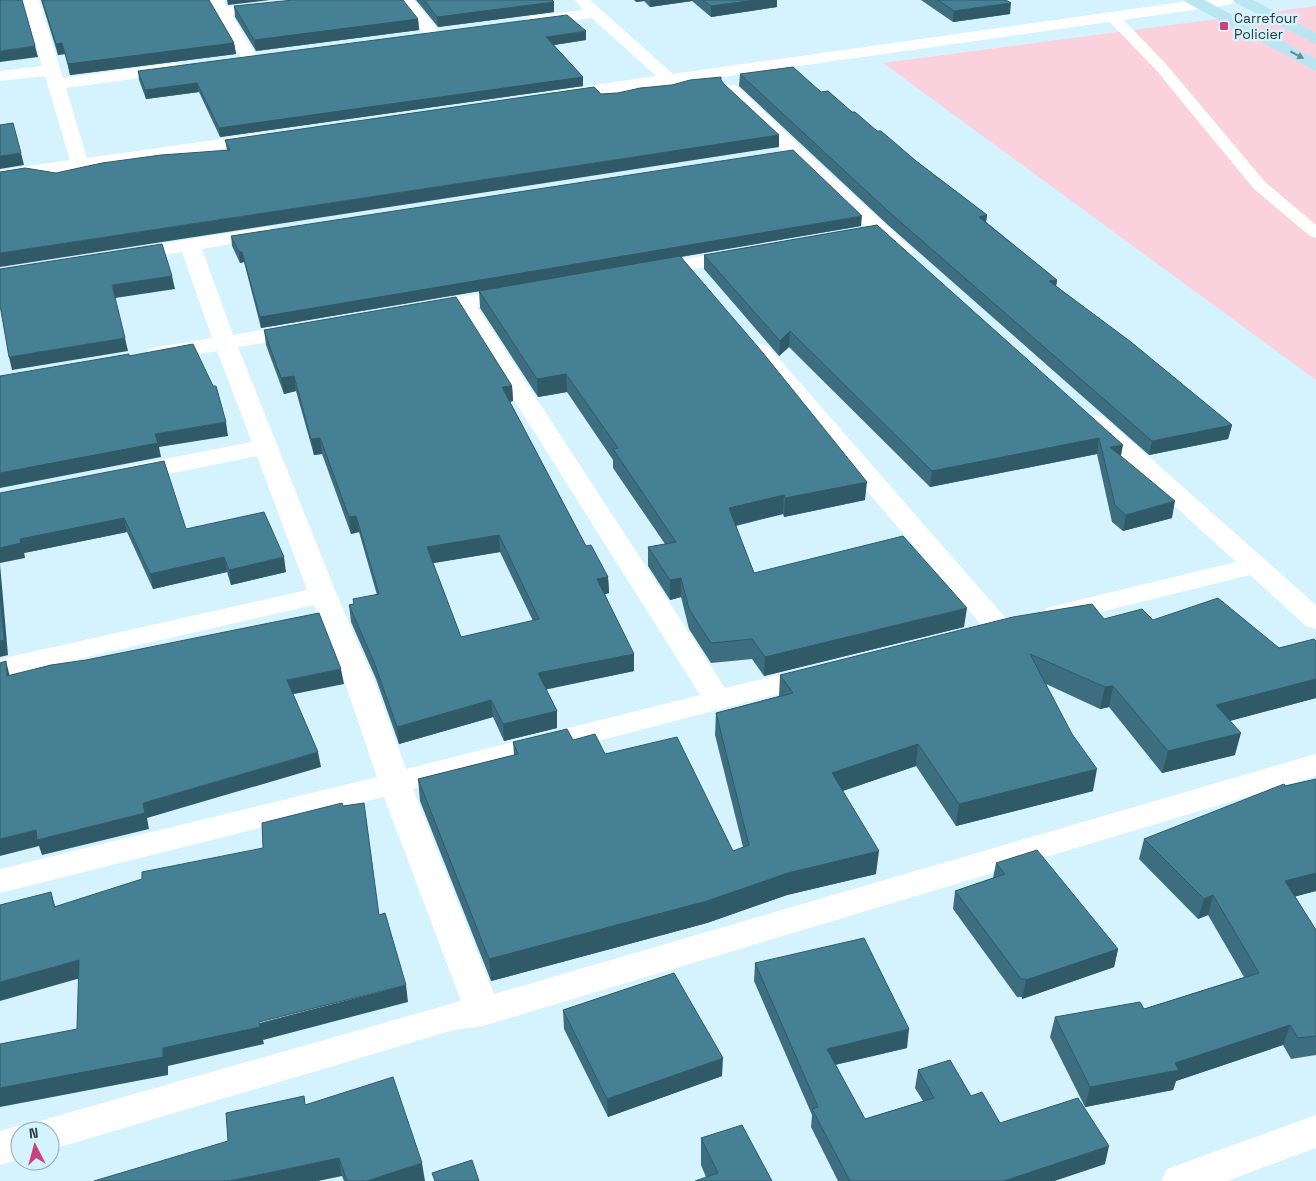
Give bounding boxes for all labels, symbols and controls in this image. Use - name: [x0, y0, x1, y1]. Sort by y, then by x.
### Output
- place label: Carrefour Policier: [1234, 9, 1298, 43]
- marker: Carrefour Policier: [1218, 20, 1230, 32]
- one-way arrow: [1290, 51, 1303, 60]
- north arrow: [10, 1121, 60, 1171]
- text: N: [28, 1124, 39, 1143]

